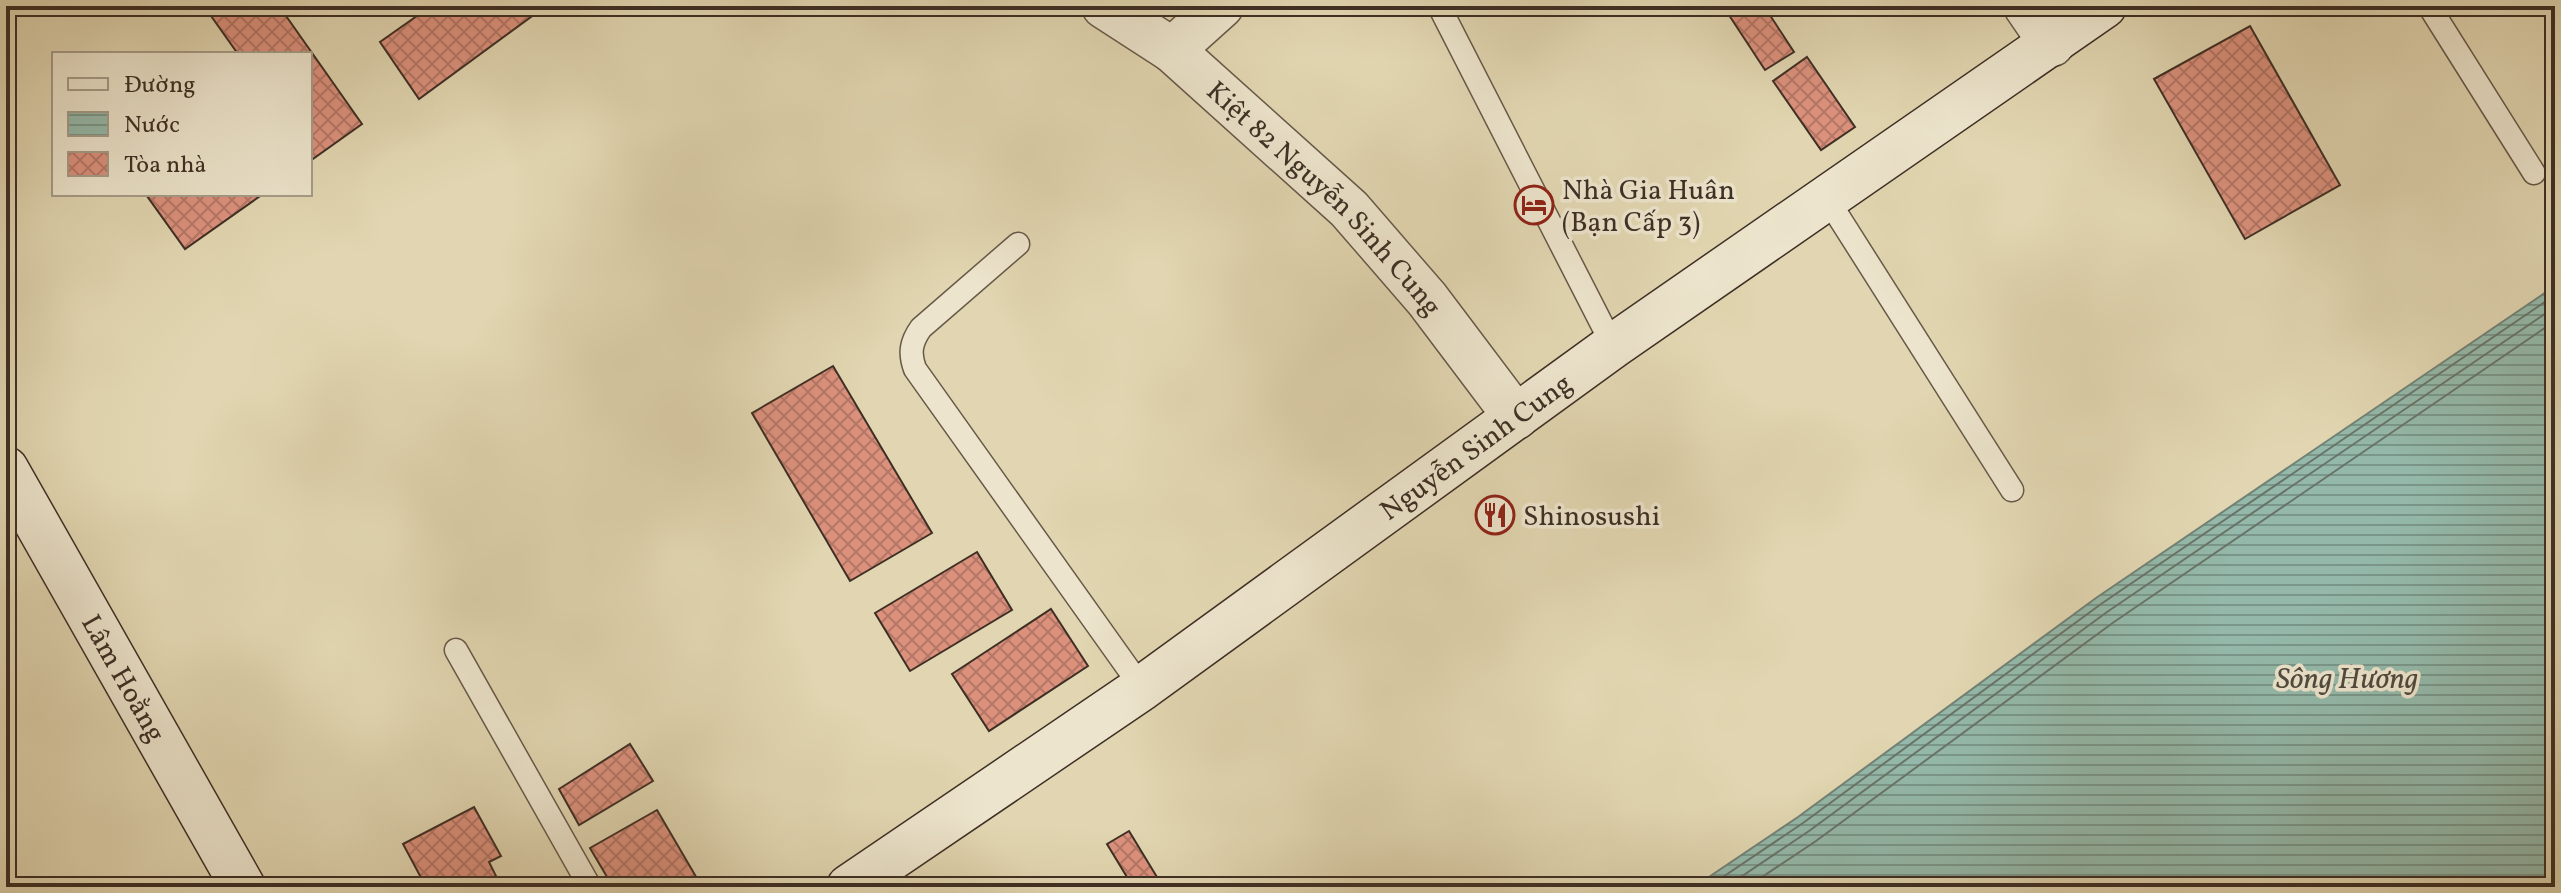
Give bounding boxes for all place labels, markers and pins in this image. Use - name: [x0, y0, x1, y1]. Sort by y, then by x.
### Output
- place label: Nhà Gia Huân (Bạn Cấp 3): [1562, 172, 1735, 243]
- hotel icon: Nhà Gia Huân (Bạn Cấp 3): [1513, 184, 1555, 226]
- restaurant icon: Shinosushi: [1474, 494, 1516, 536]
- place label: Shinosushi: [1523, 498, 1660, 537]

